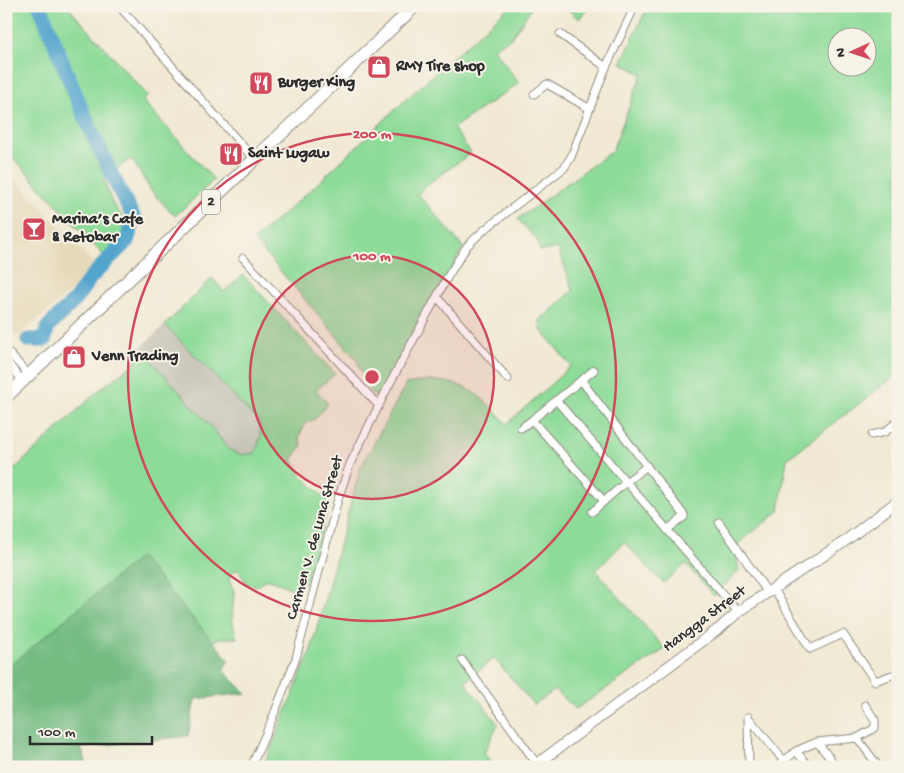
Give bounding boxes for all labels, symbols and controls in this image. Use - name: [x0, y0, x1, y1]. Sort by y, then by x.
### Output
- north arrow: [826, 28, 876, 78]
- text: N: [833, 48, 850, 58]
- shop icon: RMY Tire shop: [366, 54, 392, 80]
- place label: RMY Tire shop: [395, 58, 485, 77]
- restaurant icon: Burger King: [248, 70, 274, 96]
- place label: Burger King: [277, 74, 355, 93]
- text: 200 m: [353, 126, 392, 144]
- restaurant icon: Saint Lugaw: [218, 141, 244, 167]
- place label: Saint Lugaw: [248, 145, 330, 164]
- road number: 2: [202, 190, 220, 214]
- place label: Marina’s Cafe & Retobar: [52, 210, 144, 248]
- bar icon: Marina’s Cafe & Retobar: [21, 216, 47, 242]
- text: 100 m: [352, 248, 391, 266]
- shop icon: Venn Trading: [61, 344, 87, 370]
- place label: Venn Trading: [91, 348, 178, 367]
- centre of rings: [363, 368, 381, 386]
- street label: Carmen V. de Luna Street: [283, 452, 349, 622]
- street label: Hangga Street: [660, 582, 751, 657]
- scale bar: [30, 713, 152, 745]
- text: 100 m: [37, 724, 76, 742]

